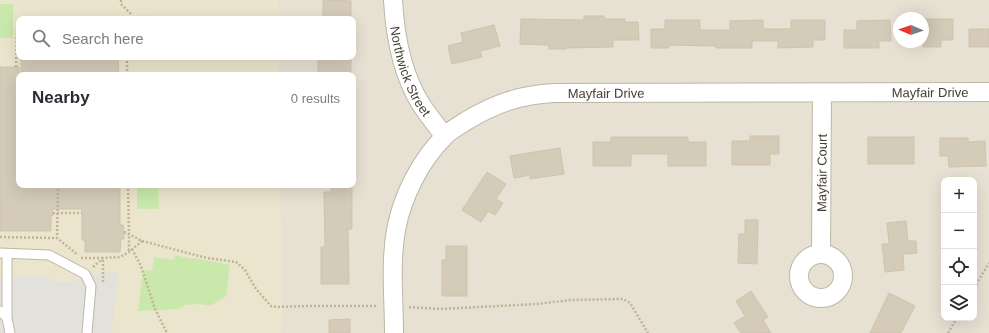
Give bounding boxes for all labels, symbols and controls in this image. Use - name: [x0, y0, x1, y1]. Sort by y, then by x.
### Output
- north arrow: [893, 12, 929, 48]
- search box: [16, 16, 356, 60]
- street label: Northwick Street: [388, 25, 434, 119]
- icon: search: [30, 27, 52, 49]
- text: Search here: [62, 30, 144, 47]
- street label: Mayfair Drive: [568, 85, 644, 100]
- street label: Mayfair Drive: [892, 85, 968, 100]
- text: Nearby: [32, 88, 90, 107]
- text: 0 results: [291, 91, 340, 106]
- street label: Mayfair Court: [814, 134, 829, 212]
- map controls: [941, 177, 977, 321]
- button: +: [941, 177, 977, 213]
- button: −: [941, 213, 977, 249]
- button: locate: [941, 249, 977, 285]
- button: layers: [941, 285, 977, 321]

